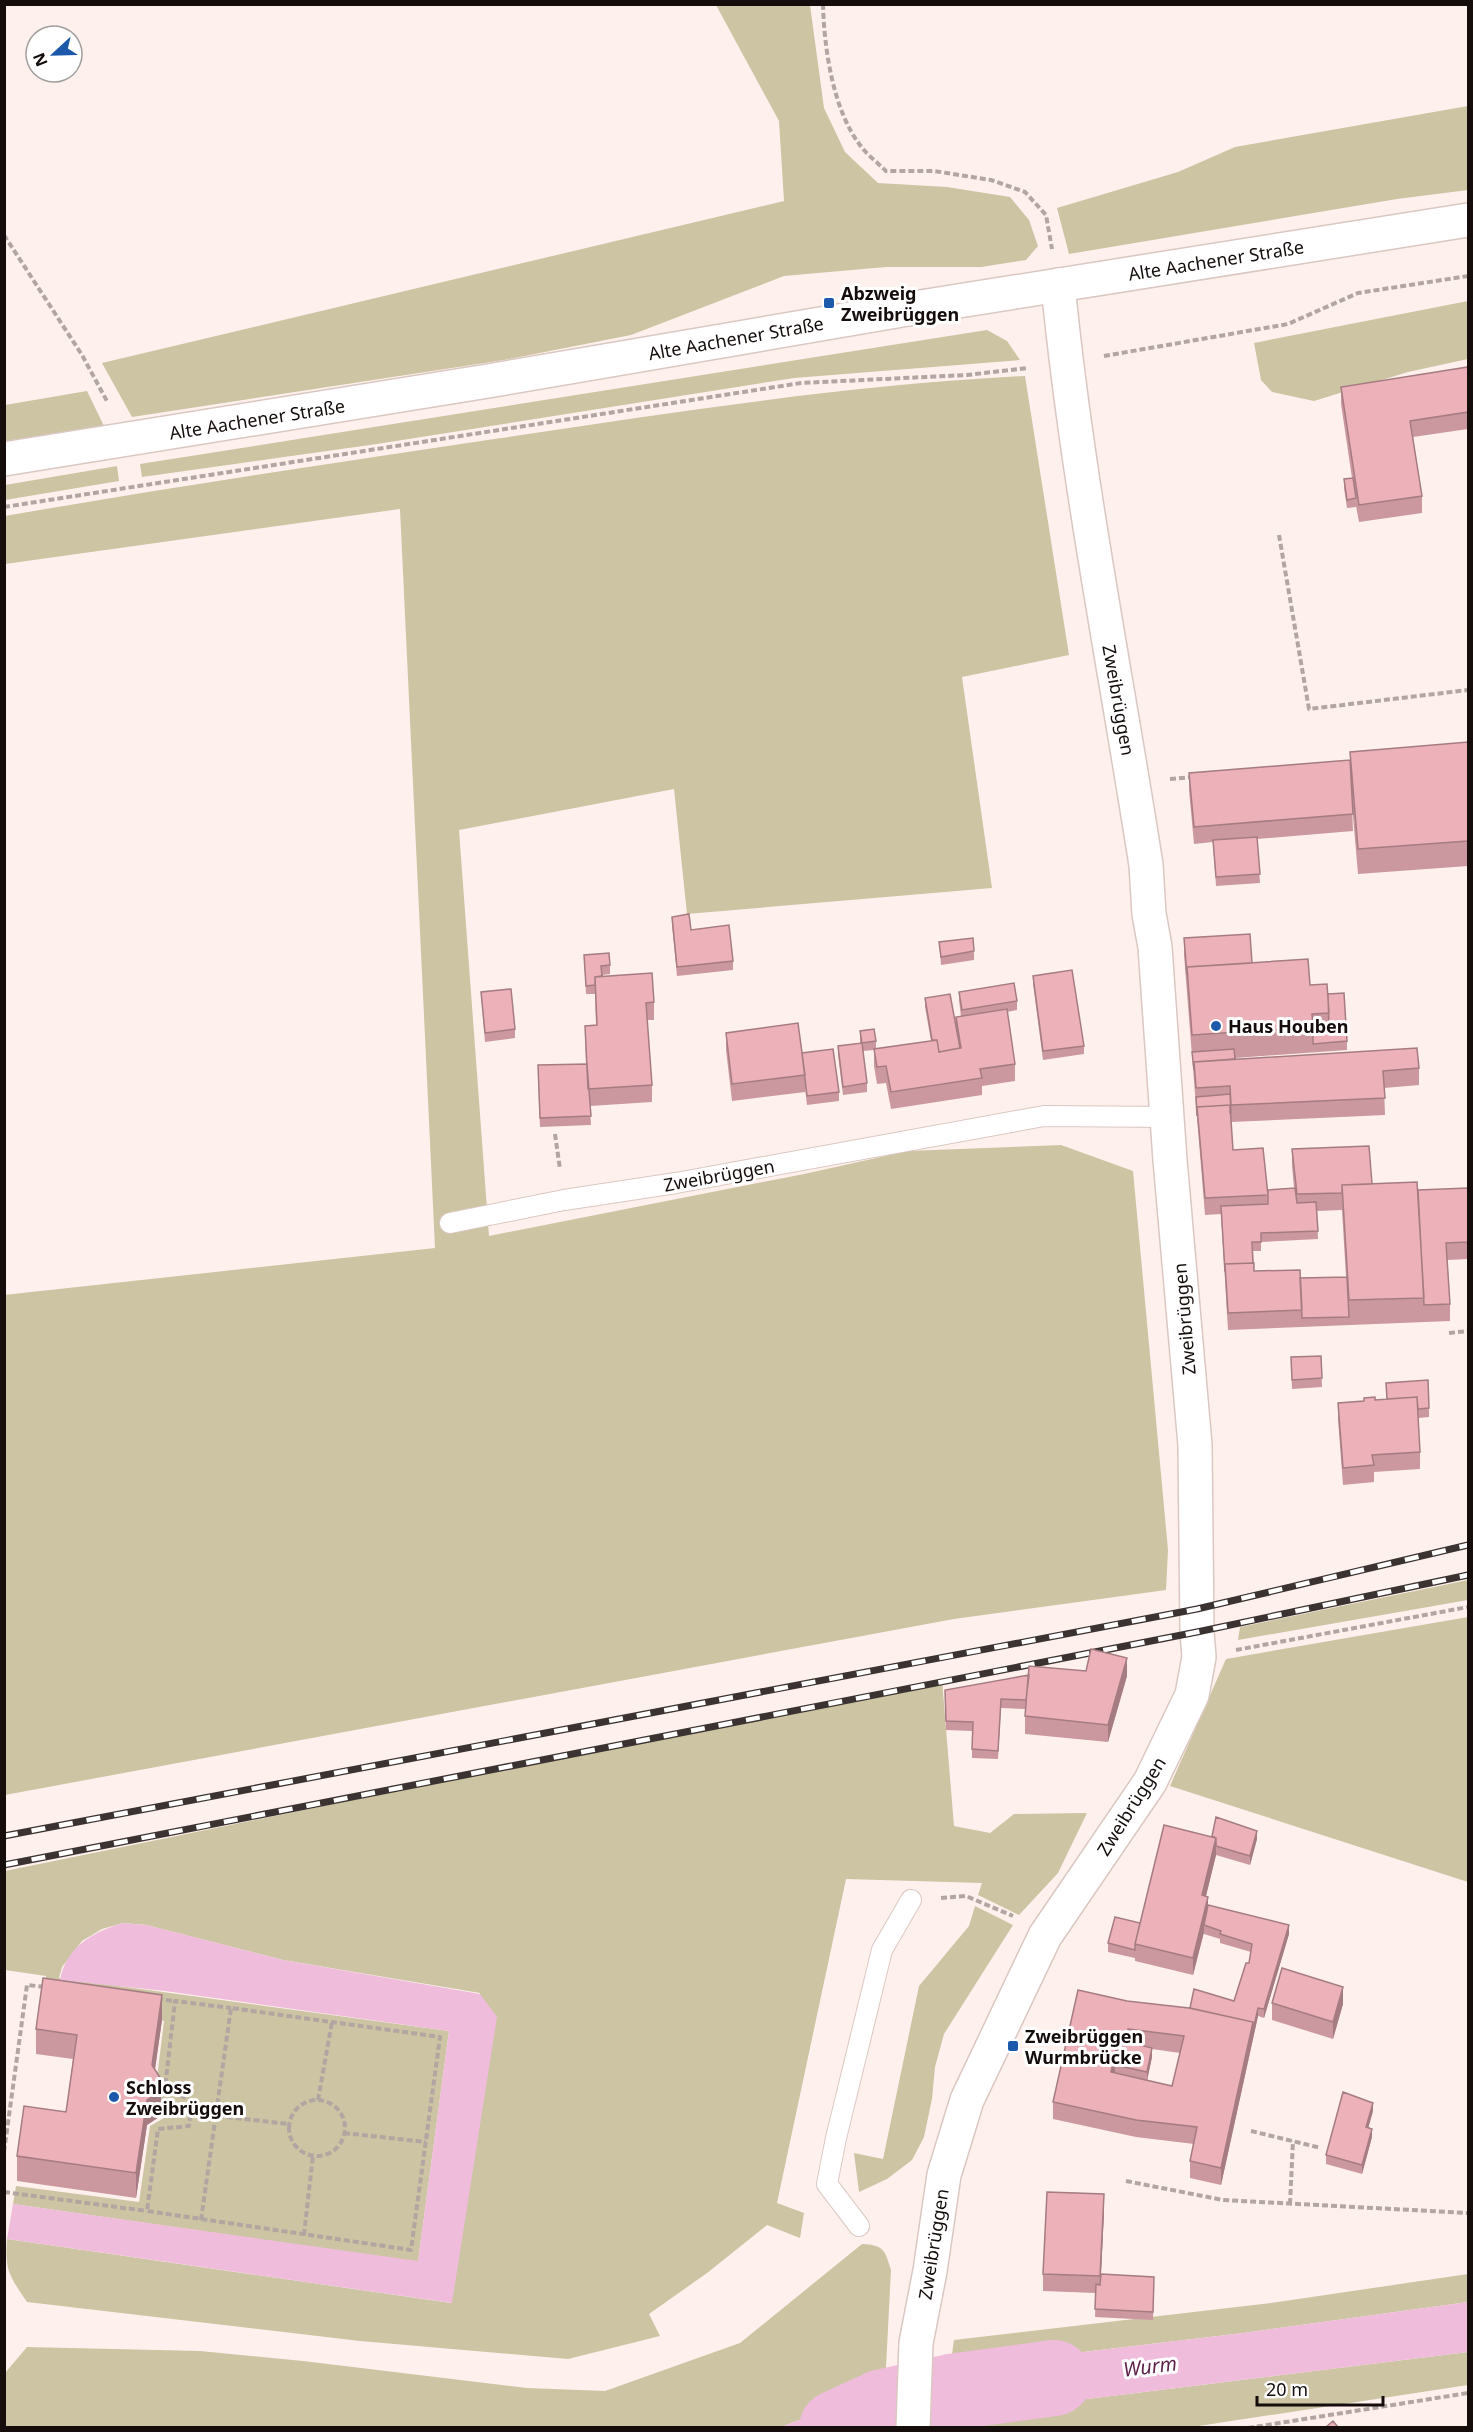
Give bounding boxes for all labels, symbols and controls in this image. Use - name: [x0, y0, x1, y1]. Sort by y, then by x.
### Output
- north arrow: [24, 24, 84, 84]
- text: N: [27, 49, 53, 70]
- street label: Alte Aachener Straße: [1126, 234, 1306, 286]
- place label: Abzweig Zweibrüggen: [841, 281, 959, 326]
- marker: Abzweig Zweibrüggen: [822, 296, 836, 310]
- street label: Alte Aachener Straße: [647, 311, 825, 365]
- street label: Alte Aachener Straße: [167, 393, 347, 445]
- street label: Zweibrüggen: [1097, 643, 1141, 757]
- place label: Haus Houben: [1228, 1014, 1349, 1038]
- marker: Haus Houben: [1209, 1019, 1223, 1033]
- street label: Zweibrüggen: [662, 1153, 776, 1197]
- street label: Zweibrüggen: [1167, 1262, 1201, 1376]
- street label: Zweibrüggen: [1091, 1752, 1171, 1860]
- place label: Zweibrüggen Wurmbrücke: [1025, 2024, 1143, 2069]
- marker: Zweibrüggen Wurmbrücke: [1006, 2039, 1020, 2053]
- place label: Schloss Zweibrüggen: [126, 2075, 244, 2120]
- marker: Schloss Zweibrüggen: [107, 2090, 121, 2104]
- street label: Zweibrüggen: [912, 2187, 954, 2301]
- water label: Wurm: [1122, 2349, 1178, 2383]
- scale bar: [1257, 2369, 1383, 2407]
- text: 20 m: [1266, 2377, 1308, 2401]

